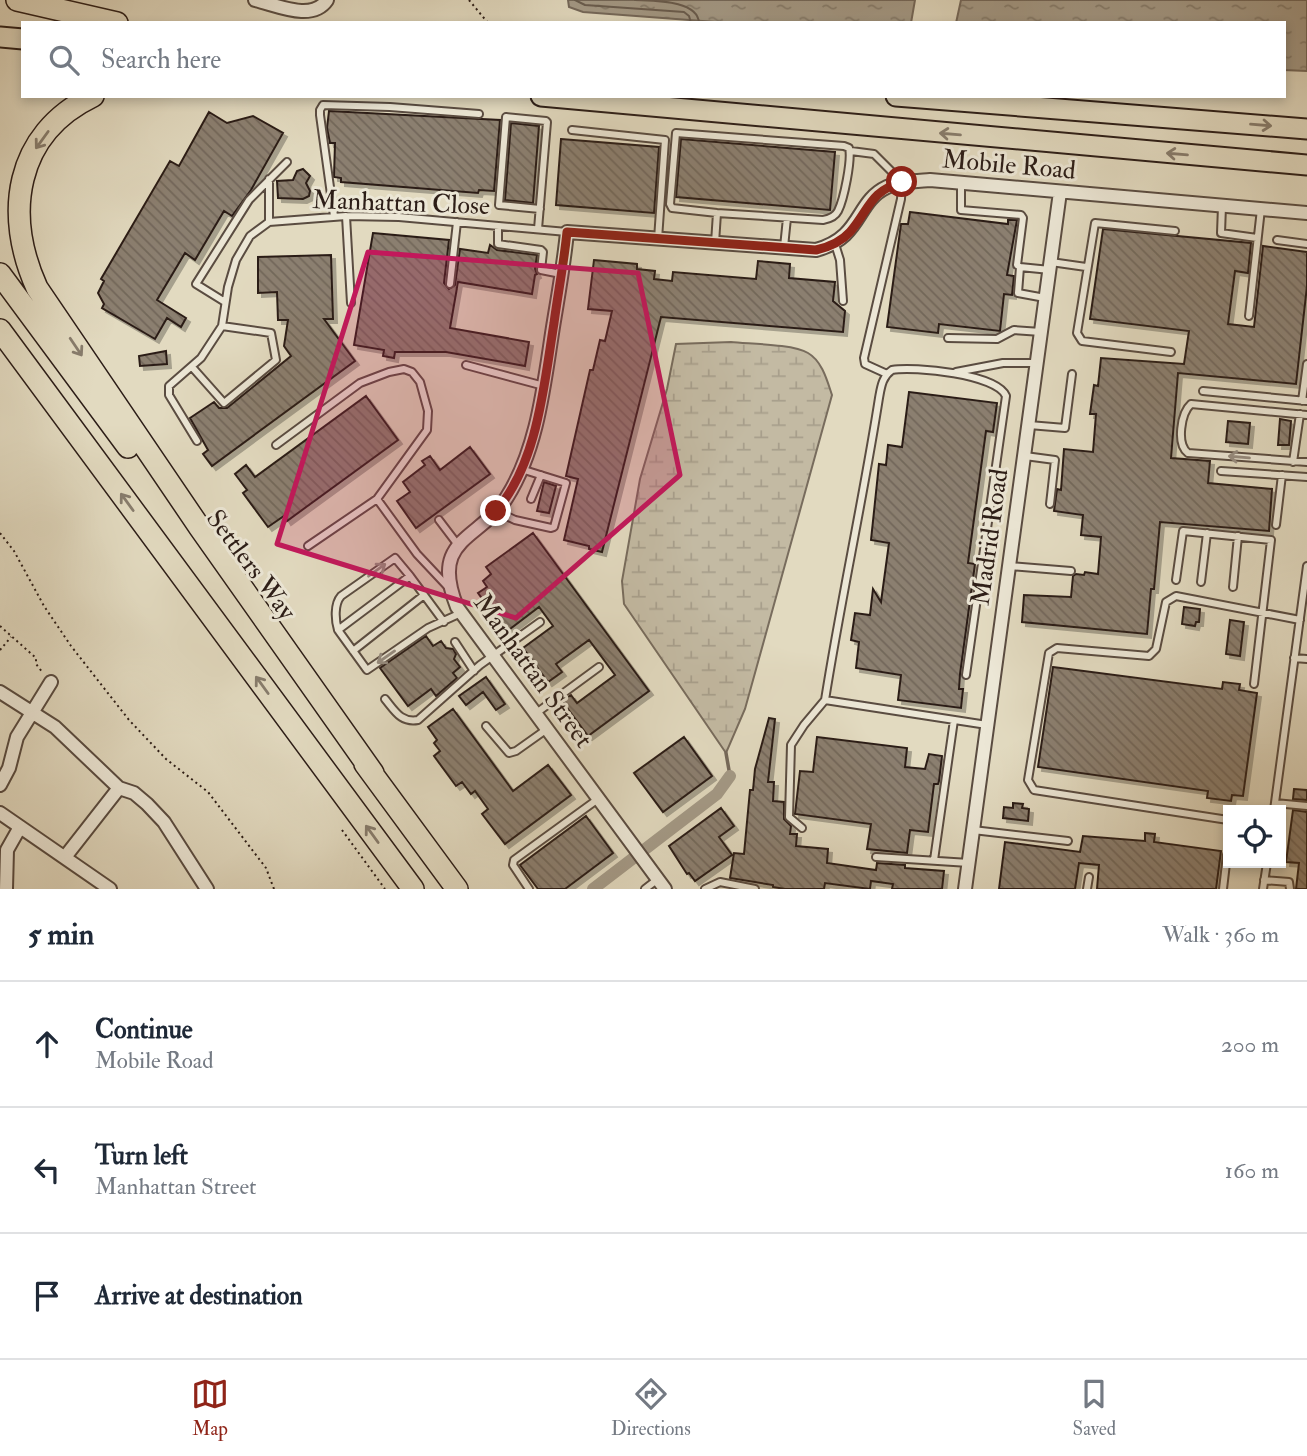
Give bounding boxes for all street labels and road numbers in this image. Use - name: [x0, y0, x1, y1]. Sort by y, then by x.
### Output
- street label: Mobile Road: [941, 143, 1077, 187]
- street label: Manhattan Close: [312, 184, 490, 222]
- street label: Madrid Road: [965, 466, 1015, 607]
- street label: Settlers Way: [199, 504, 303, 627]
- street label: Manhattan Street: [466, 588, 600, 754]

